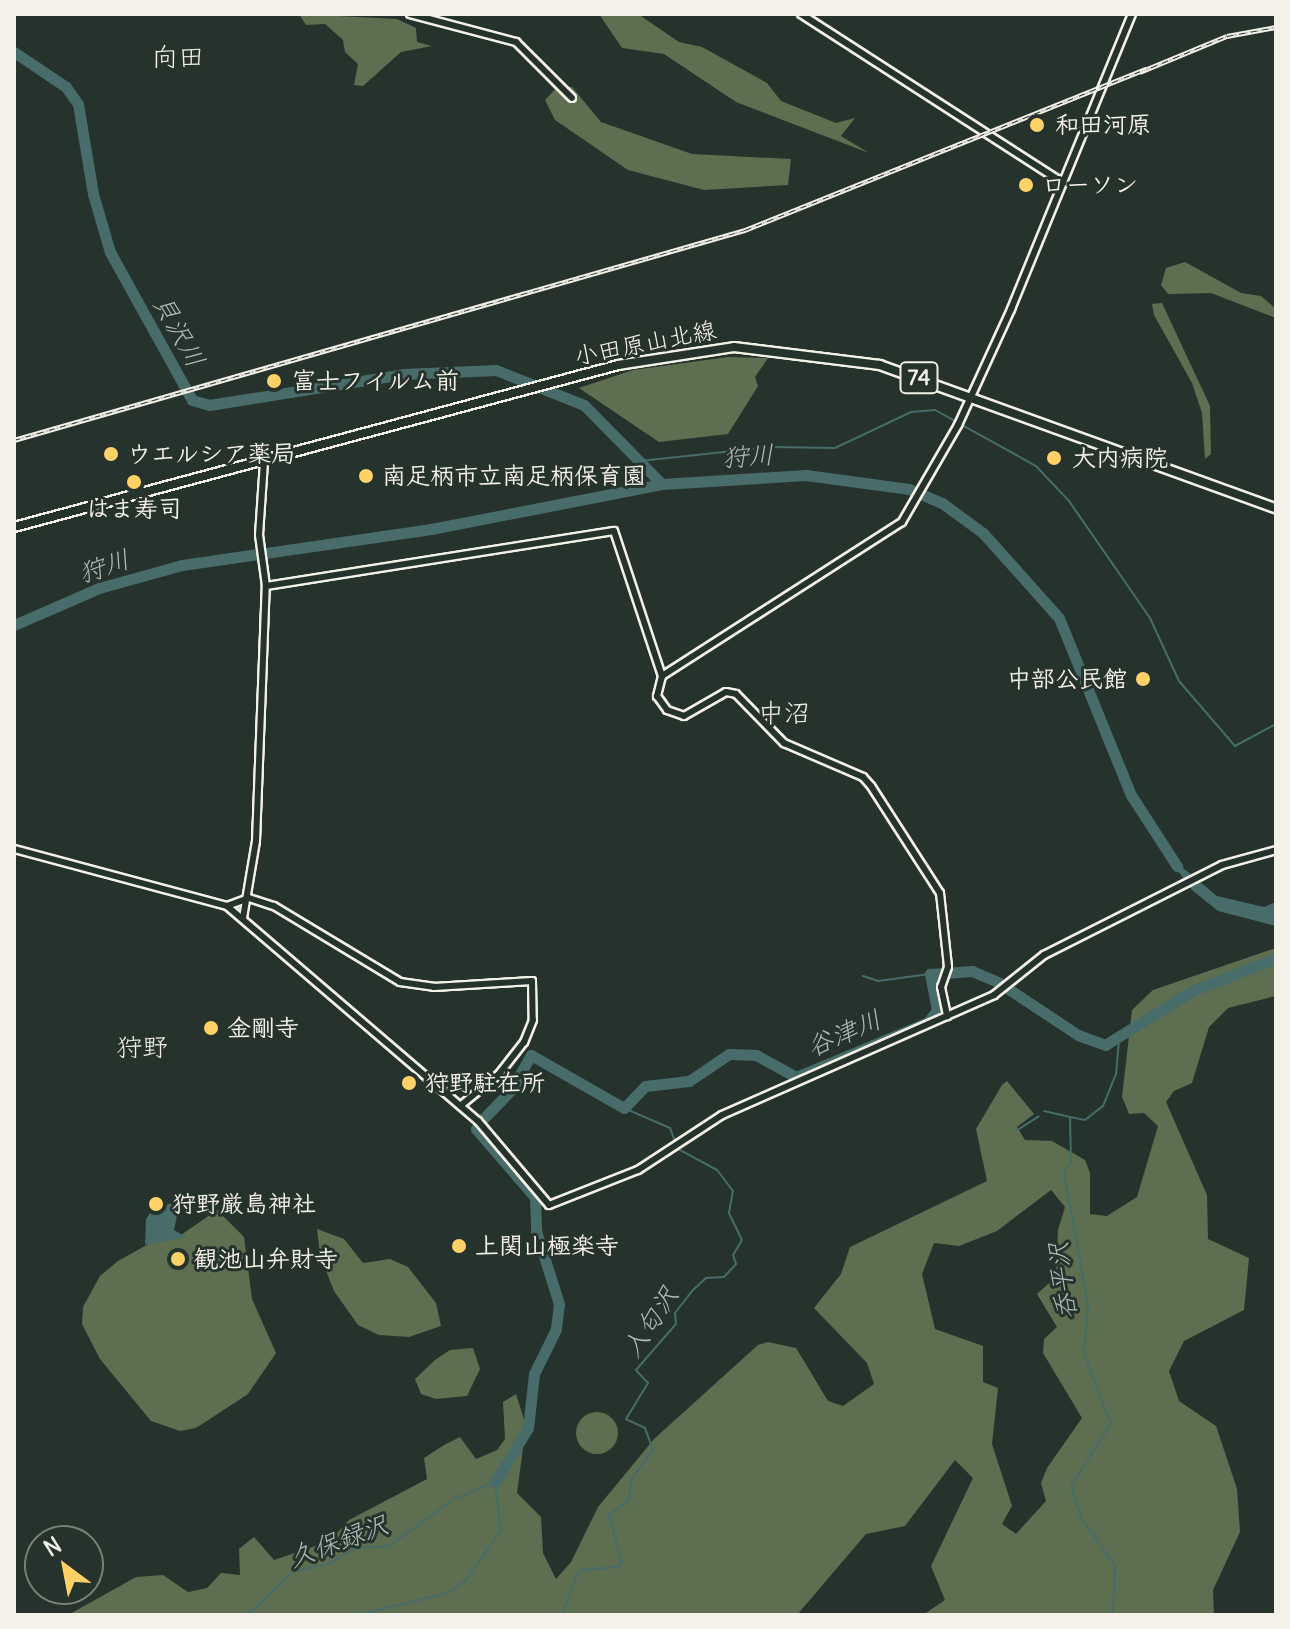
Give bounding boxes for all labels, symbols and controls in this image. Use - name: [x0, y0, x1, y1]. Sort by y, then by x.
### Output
- district label: 向田: [152, 41, 204, 73]
- place label: 和田河原: [1055, 111, 1151, 139]
- marker: 和田河原: [1026, 114, 1048, 136]
- place label: ローソン: [1042, 171, 1138, 199]
- marker: ローソン: [1017, 176, 1035, 194]
- water label: 貝沢川: [146, 289, 212, 373]
- street label: 小田原山北線: [572, 315, 718, 371]
- road number: 74: [899, 360, 939, 396]
- place label: 富士フイルム前: [292, 367, 460, 395]
- marker: 富士フイルム前: [263, 370, 285, 392]
- water label: 狩川: [721, 439, 775, 473]
- place label: ウエルシア薬局: [127, 440, 295, 468]
- place label: 大内病院: [1072, 444, 1168, 472]
- marker: ウエルシア薬局: [102, 445, 120, 463]
- marker: 大内病院: [1043, 447, 1065, 469]
- place label: 南足柄市立南足柄保育園: [382, 462, 646, 490]
- marker: 南足柄市立南足柄保育園: [357, 467, 375, 485]
- marker: はま寿司: [125, 473, 143, 491]
- place label: はま寿司: [86, 495, 182, 523]
- water label: 狩川: [74, 543, 134, 589]
- place label: 中部公民館: [1007, 665, 1127, 693]
- marker: 中部公民館: [1134, 670, 1152, 688]
- district label: 中沼: [758, 697, 810, 729]
- water label: 谷津川: [802, 1003, 886, 1063]
- place label: 金剛寺: [227, 1014, 299, 1042]
- marker: 金剛寺: [202, 1019, 220, 1037]
- district label: 狩野: [116, 1031, 168, 1063]
- place label: 狩野駐在所: [425, 1069, 545, 1097]
- marker: 狩野駐在所: [400, 1074, 418, 1092]
- place label: 狩野厳島神社: [172, 1190, 316, 1218]
- marker: 狩野厳島神社: [147, 1195, 165, 1213]
- place label: 上関山極楽寺: [475, 1232, 619, 1260]
- marker: 上関山極楽寺: [450, 1237, 468, 1255]
- water label: 呑平沢: [1042, 1240, 1082, 1322]
- place label: 観池山弁財寺: [194, 1245, 338, 1273]
- marker: 観池山弁財寺: [169, 1250, 187, 1268]
- water label: 入匂沢: [616, 1281, 684, 1363]
- water label: 久保録沢: [284, 1509, 392, 1573]
- north arrow: [24, 1525, 104, 1605]
- text: N: [38, 1530, 66, 1562]

